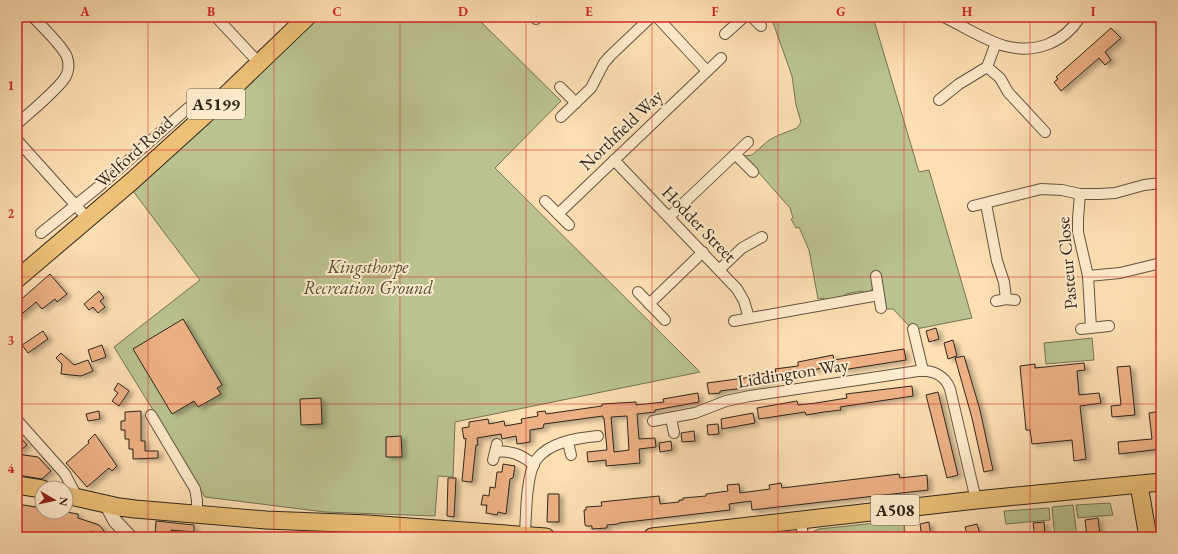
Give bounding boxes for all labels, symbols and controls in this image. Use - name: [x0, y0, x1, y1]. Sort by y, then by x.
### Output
- text: A: [79, 3, 90, 20]
- text: B: [207, 3, 215, 20]
- text: C: [332, 3, 342, 20]
- text: D: [458, 3, 468, 20]
- text: E: [585, 3, 593, 20]
- text: F: [711, 3, 719, 20]
- text: G: [836, 3, 846, 20]
- text: H: [962, 3, 973, 20]
- text: I: [1091, 3, 1096, 20]
- text: 1: [8, 77, 15, 94]
- street label: Northfield Way: [574, 84, 667, 175]
- road number: A5199: [187, 89, 245, 119]
- street label: Welford Road: [90, 110, 178, 192]
- street label: Hodder Street: [657, 180, 742, 267]
- text: 2: [8, 205, 15, 222]
- street label: Pasteur Close: [1051, 216, 1082, 310]
- park label: Kingsthorpe Recreation Ground: [303, 255, 434, 299]
- text: 3: [8, 332, 15, 349]
- street label: Liddington Way: [736, 352, 850, 393]
- text: 4: [8, 460, 15, 477]
- north arrow: [34, 480, 74, 520]
- road number: A508: [871, 495, 919, 525]
- text: N: [56, 496, 71, 507]

